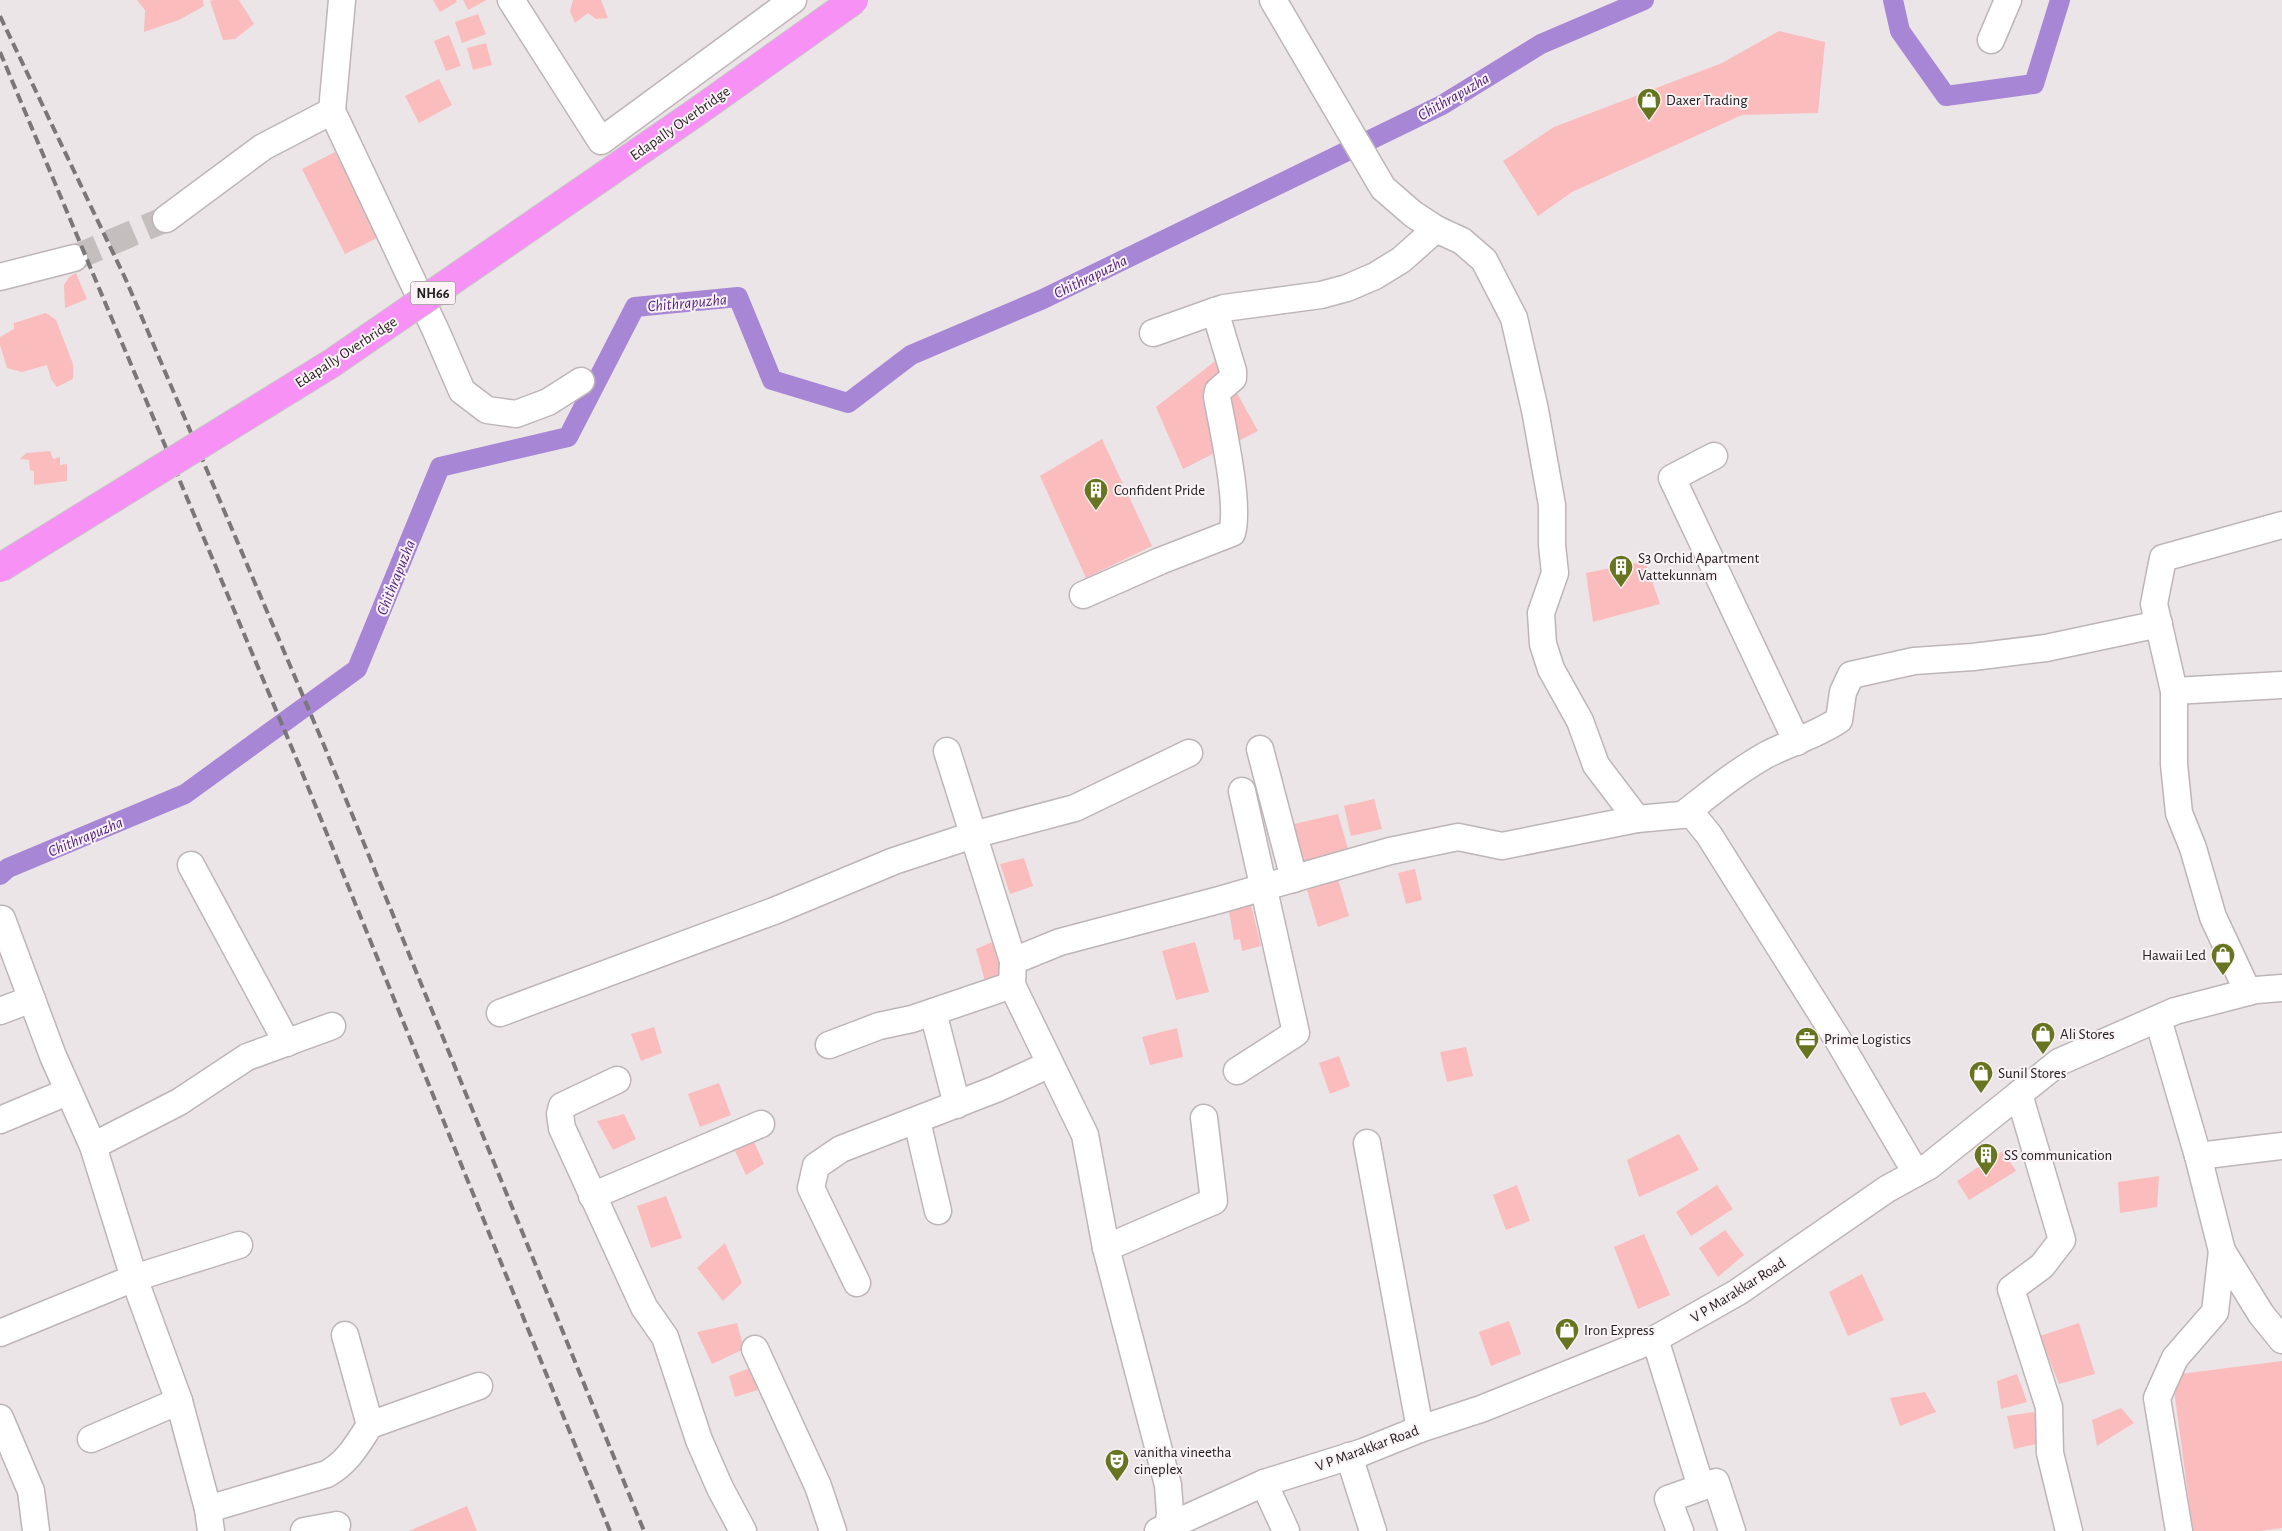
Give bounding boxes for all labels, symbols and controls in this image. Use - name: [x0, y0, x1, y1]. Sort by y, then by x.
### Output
- water label: Chithrapuzha: [1415, 70, 1492, 125]
- street label: Edapally Overbridge: [628, 83, 733, 163]
- shop icon: Daxer Trading: [1636, 87, 1662, 121]
- place label: Daxer Trading: [1666, 93, 1748, 108]
- water label: Chithrapuzha: [1051, 252, 1130, 302]
- road number: NH66: [410, 282, 456, 304]
- water label: Chithrapuzha: [647, 292, 728, 315]
- street label: Edapally Overbridge: [293, 314, 400, 391]
- building icon: Confident Pride: [1083, 477, 1109, 511]
- place label: Confident Pride: [1114, 483, 1205, 498]
- water label: Chithrapuzha: [374, 537, 419, 618]
- place label: S3 Orchid Apartment Vattekunnam: [1638, 551, 1760, 583]
- building icon: S3 Orchid Apartment Vattekunnam: [1608, 554, 1634, 588]
- water label: Chithrapuzha: [46, 814, 126, 861]
- shop icon: Hawaii Led: [2210, 942, 2236, 976]
- place label: Hawaii Led: [2142, 948, 2206, 963]
- shop icon: Ali Stores: [2030, 1021, 2056, 1055]
- office icon: Prime Logistics: [1794, 1026, 1820, 1060]
- place label: Ali Stores: [2060, 1027, 2115, 1042]
- place label: Prime Logistics: [1824, 1032, 1911, 1047]
- shop icon: Sunil Stores: [1968, 1060, 1994, 1094]
- place label: Sunil Stores: [1998, 1066, 2066, 1081]
- building icon: SS communication: [1973, 1142, 1999, 1176]
- place label: SS communication: [2004, 1148, 2112, 1163]
- street label: V P Marakkar Road: [1688, 1255, 1788, 1326]
- shop icon: Iron Express: [1554, 1317, 1580, 1351]
- place label: Iron Express: [1584, 1323, 1654, 1338]
- street label: V P Marakkar Road: [1314, 1423, 1421, 1474]
- place label: vanitha vineetha cineplex: [1134, 1445, 1231, 1477]
- theatre icon: vanitha vineetha cineplex: [1104, 1448, 1130, 1482]

